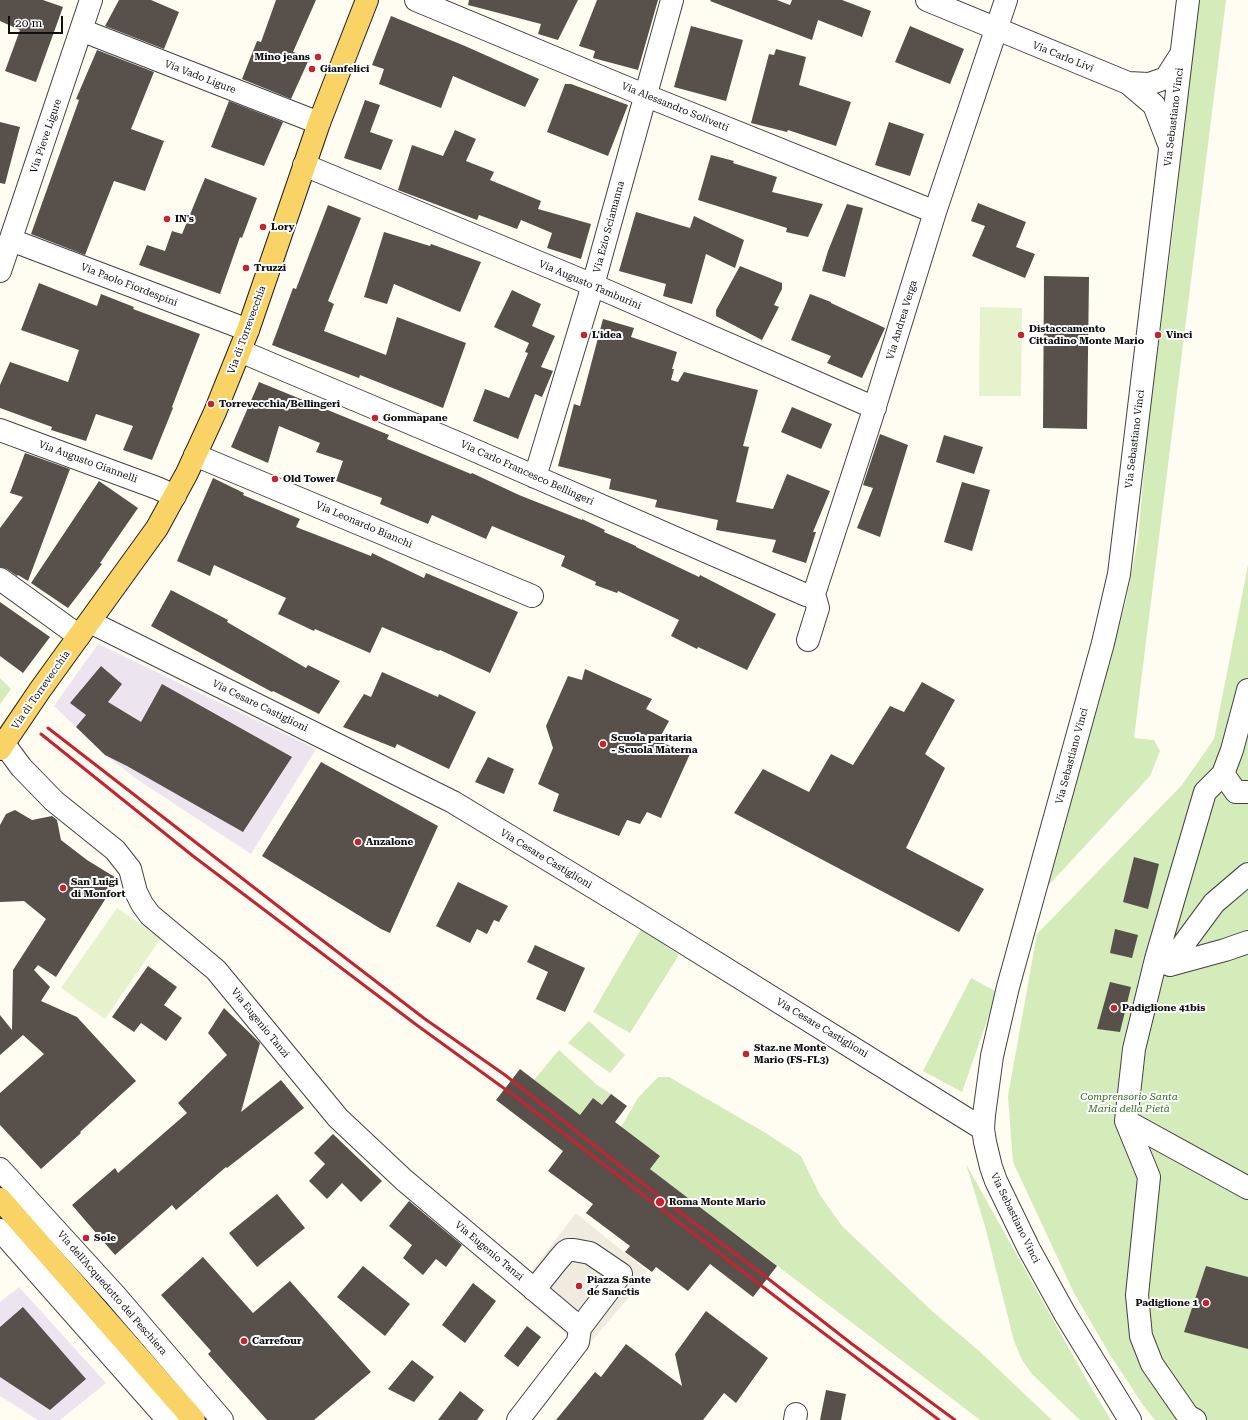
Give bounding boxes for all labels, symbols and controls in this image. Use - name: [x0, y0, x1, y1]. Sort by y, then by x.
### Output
- scale bar: [10, 8, 65, 34]
- text: 20 m: [15, 16, 42, 30]
- street label: Via Carlo Livi: [1031, 39, 1095, 75]
- place label: Mino jeans: [255, 51, 310, 63]
- marker: Mino jeans: [313, 52, 323, 62]
- street label: Via Vado Ligure: [163, 58, 237, 96]
- place label: Gianfelici: [320, 63, 369, 75]
- marker: Gianfelici: [307, 64, 317, 74]
- street label: Via Sebastiano Vinci: [1162, 67, 1186, 167]
- street label: Via Alessandro Solivetti: [620, 80, 730, 134]
- street label: Via Pieve Ligure: [28, 97, 64, 175]
- street label: Via Ezio Sciamanna: [591, 180, 627, 274]
- place label: IN's: [175, 213, 194, 225]
- marker: IN's: [162, 214, 172, 224]
- place label: Lory: [271, 221, 295, 233]
- marker: Lory: [258, 222, 268, 232]
- street label: Via Augusto Tamburini: [537, 258, 643, 312]
- street label: Via Paolo Fiordespini: [79, 261, 179, 309]
- place label: Truzzi: [254, 262, 286, 274]
- marker: Truzzi: [241, 263, 251, 273]
- street label: Via Andrea Verga: [884, 279, 920, 361]
- street label: Via di Torrevecchia: [225, 284, 269, 376]
- place label: Distaccamento Cittadino Monte Mario: [1029, 323, 1144, 346]
- place label: L'idea: [592, 329, 622, 341]
- place label: Vinci: [1166, 329, 1192, 341]
- marker: L'idea: [579, 330, 589, 340]
- marker: Distaccamento Cittadino Monte Mario: [1016, 330, 1026, 340]
- marker: Vinci: [1153, 330, 1163, 340]
- street label: Via Sebastiano Vinci: [1123, 389, 1147, 489]
- place label: Torrevecchia/Bellingeri: [219, 398, 340, 410]
- marker: Torrevecchia/Bellingeri: [206, 399, 216, 409]
- place label: Gommapane: [383, 412, 448, 424]
- marker: Gommapane: [370, 413, 380, 423]
- street label: Via Carlo Francesco Bellingeri: [459, 438, 595, 508]
- street label: Via Augusto Giannelli: [37, 439, 139, 485]
- place label: Old Tower: [283, 473, 335, 485]
- marker: Old Tower: [270, 474, 280, 484]
- street label: Via Leonardo Bianchi: [314, 499, 414, 551]
- street label: Via di Torrevecchia: [9, 648, 73, 732]
- street label: Via Cesare Castiglioni: [210, 678, 310, 734]
- street label: Via Sebastiano Vinci: [1053, 706, 1091, 806]
- place label: Scuola paritaria - Scuola Materna: [611, 732, 698, 756]
- marker: Scuola paritaria - Scuola Materna: [598, 739, 608, 749]
- street label: Via Cesare Castiglioni: [498, 827, 594, 891]
- place label: Anzalone: [366, 836, 413, 848]
- marker: Anzalone: [353, 837, 363, 847]
- place label: San Luigi di Monfort: [71, 876, 126, 900]
- marker: San Luigi di Monfort: [58, 883, 68, 893]
- street label: Via Eugenio Tanzi: [228, 986, 292, 1060]
- street label: Via Cesare Castiglioni: [774, 996, 870, 1060]
- place label: Padiglione 41bis: [1122, 1002, 1205, 1014]
- marker: Padiglione 41bis: [1109, 1003, 1119, 1013]
- place label: Staz.ne Monte Mario (FS-FL3): [754, 1042, 829, 1066]
- marker: Staz.ne Monte Mario (FS-FL3): [741, 1049, 751, 1059]
- park label: Comprensorio Santa Maria della Pietà: [1080, 1091, 1178, 1114]
- street label: Via Sebastiano Vinci: [988, 1171, 1042, 1265]
- marker: Roma Monte Mario: [654, 1196, 666, 1208]
- place label: Roma Monte Mario: [669, 1196, 766, 1208]
- street label: Via Eugenio Tanzi: [452, 1219, 526, 1283]
- street label: Via dell'Acquedotto del Peschiera: [55, 1228, 169, 1358]
- place label: Sole: [94, 1232, 116, 1244]
- marker: Sole: [81, 1233, 91, 1243]
- place label: Piazza Sante de Sanctis: [587, 1274, 651, 1298]
- marker: Piazza Sante de Sanctis: [574, 1281, 584, 1291]
- place label: Padiglione 1: [1135, 1297, 1198, 1309]
- marker: Padiglione 1: [1201, 1298, 1211, 1308]
- place label: Carrefour: [252, 1335, 301, 1347]
- marker: Carrefour: [239, 1336, 249, 1346]

